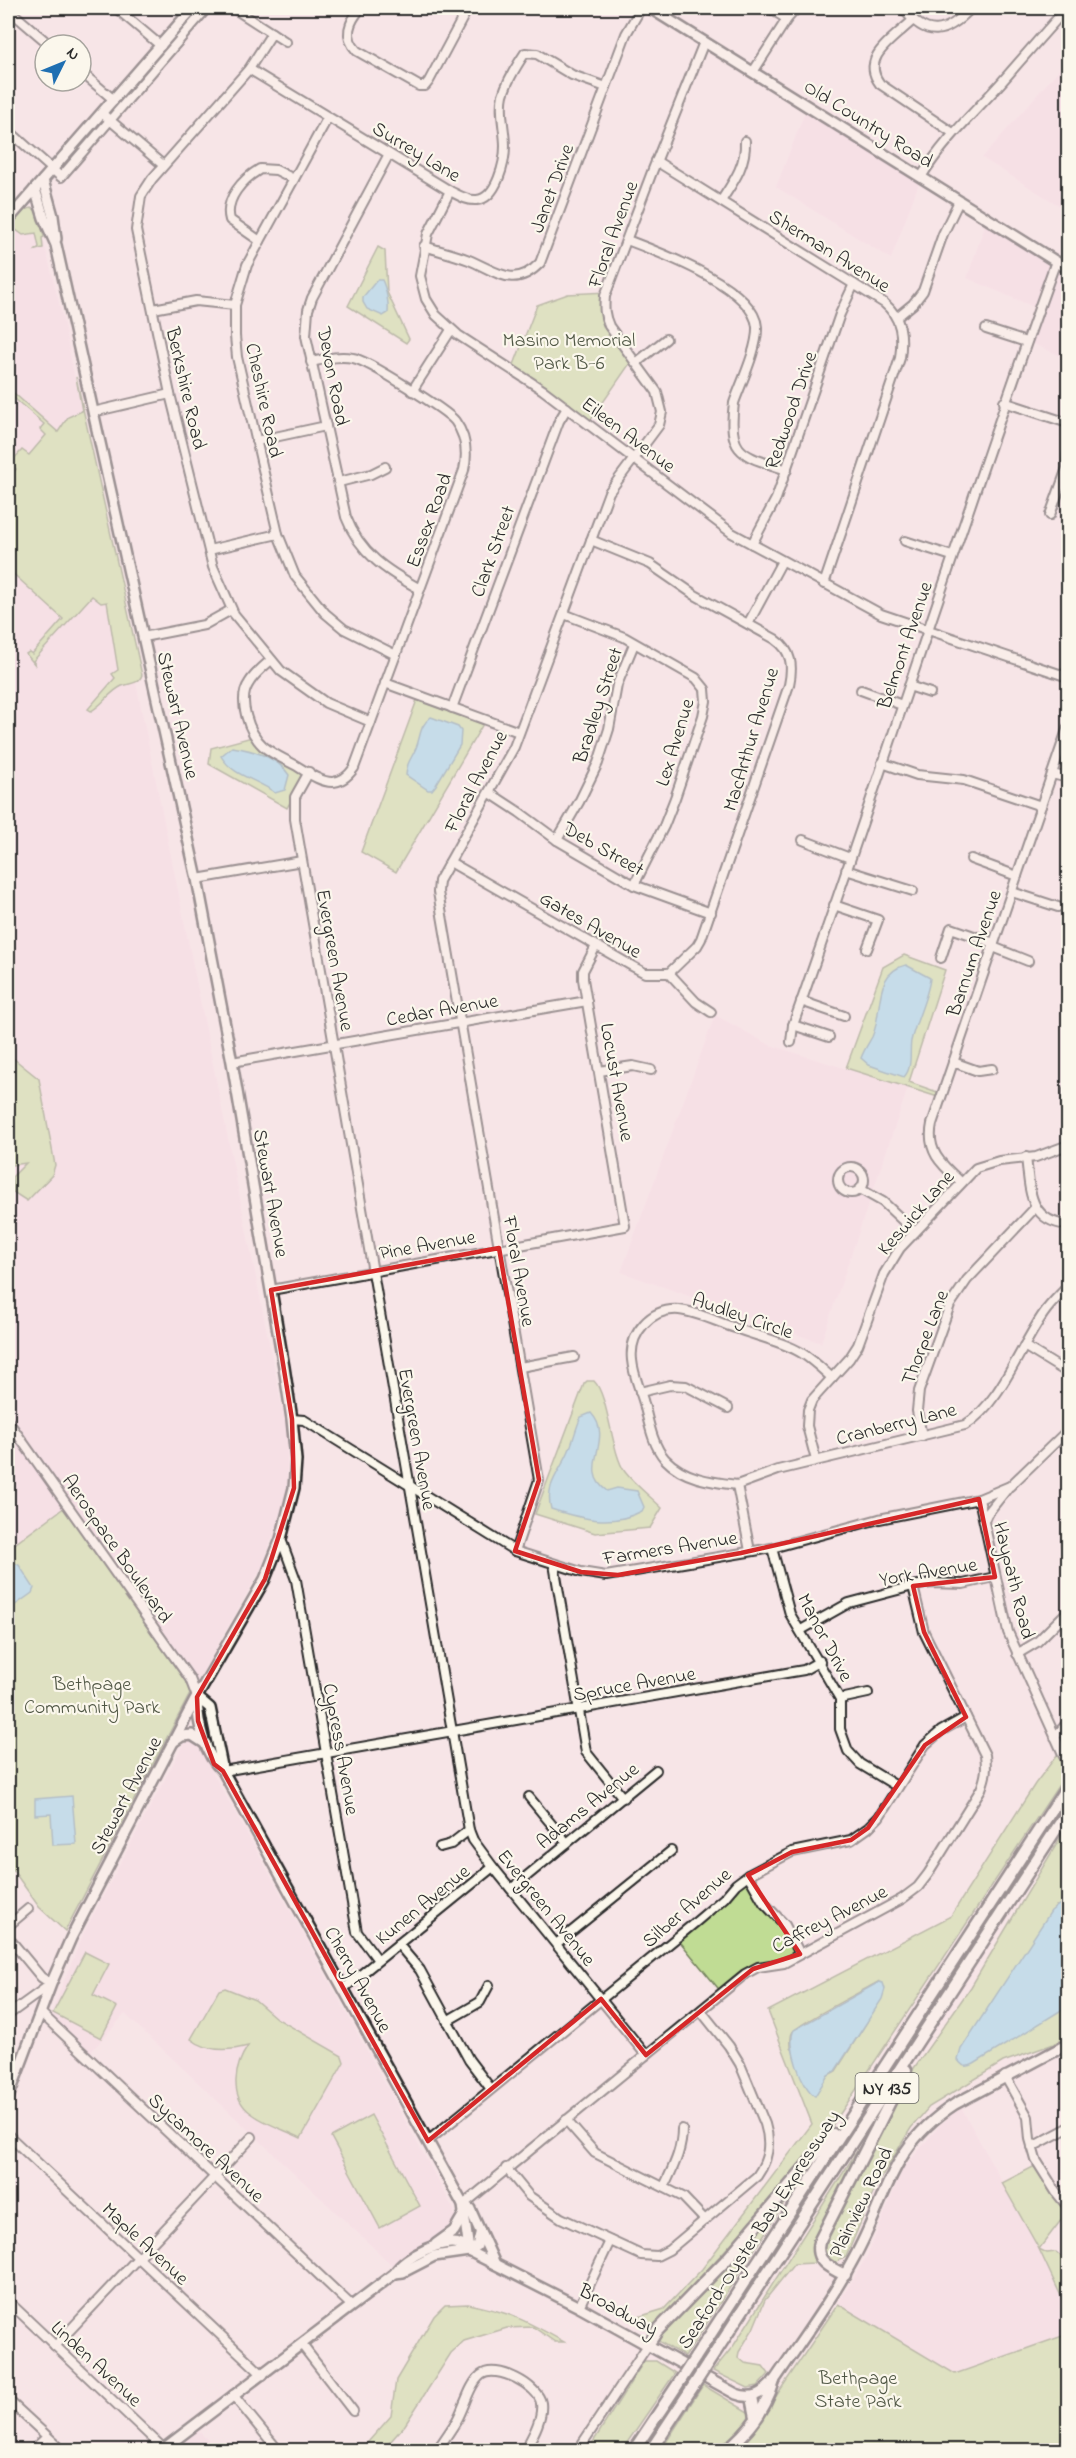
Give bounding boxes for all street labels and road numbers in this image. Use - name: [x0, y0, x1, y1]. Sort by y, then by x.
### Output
- street label: Old Country Road: [797, 74, 938, 177]
- street label: Surrey Lane: [366, 115, 466, 191]
- street label: Janet Drive: [524, 140, 583, 237]
- street label: Floral Avenue: [581, 177, 647, 293]
- street label: Sherman Avenue: [762, 203, 895, 301]
- street label: Berkshire Road: [156, 324, 213, 452]
- street label: Devon Road: [308, 324, 355, 428]
- street label: Cheshire Road: [236, 341, 289, 460]
- street label: Redwood Drive: [759, 348, 826, 474]
- street label: Eileen Avenue: [574, 391, 681, 481]
- street label: Essex Road: [400, 469, 461, 572]
- street label: Clark Street: [464, 502, 524, 602]
- street label: Belmont Avenue: [871, 578, 942, 714]
- street label: Bradley Street: [567, 644, 632, 769]
- street label: Stewart Avenue: [148, 649, 205, 782]
- street label: MacArthur Avenue: [717, 664, 788, 815]
- street label: Lex Avenue: [649, 695, 703, 790]
- street label: Floral Avenue: [438, 726, 516, 839]
- street label: Deb Street: [556, 815, 649, 885]
- street label: Gates Avenue: [533, 885, 646, 967]
- street label: Evergreen Avenue: [306, 887, 360, 1034]
- street label: Barnum Avenue: [940, 887, 1011, 1022]
- street label: Cedar Avenue: [384, 987, 501, 1036]
- street label: Locust Avenue: [591, 1021, 640, 1144]
- street label: Stewart Avenue: [244, 1127, 295, 1260]
- street label: Keswick Lane: [871, 1164, 962, 1263]
- street label: Floral Avenue: [493, 1213, 542, 1329]
- street label: Pine Avenue: [377, 1224, 478, 1269]
- street label: Thorpe Lane: [895, 1286, 958, 1390]
- street label: Audley Circle: [688, 1287, 797, 1348]
- street label: Evergreen Avenue: [388, 1366, 442, 1513]
- street label: Cranberry Lane: [833, 1396, 960, 1454]
- street label: Aerospace Boulevard: [54, 1469, 178, 1630]
- street label: Haypath Road: [984, 1519, 1041, 1642]
- street label: Farmers Avenue: [600, 1525, 740, 1575]
- street label: York Avenue: [877, 1551, 979, 1596]
- street label: Manor Drive: [788, 1589, 859, 1687]
- street label: Spruce Avenue: [571, 1660, 698, 1711]
- street label: Cypress Avenue: [314, 1681, 365, 1818]
- street label: Stewart Avenue: [84, 1732, 171, 1860]
- street label: Adams Avenue: [531, 1756, 646, 1858]
- street label: Evergreen Avenue: [488, 1844, 601, 1974]
- street label: Kunen Avenue: [370, 1859, 477, 1953]
- street label: Silber Avenue: [636, 1862, 739, 1956]
- street label: Caffrey Avenue: [767, 1879, 893, 1962]
- street label: Cherry Avenue: [316, 1922, 398, 2039]
- road number: NY 135: [856, 2073, 918, 2103]
- street label: Sycamore Avenue: [141, 2087, 270, 2211]
- street label: Seaford-Oyster Bay Expressway: [672, 2105, 849, 2356]
- street label: Plainview Road: [823, 2143, 902, 2263]
- street label: Maple Avenue: [94, 2197, 195, 2293]
- street label: Broadway: [572, 2277, 663, 2345]
- street label: Linden Avenue: [43, 2315, 148, 2415]

